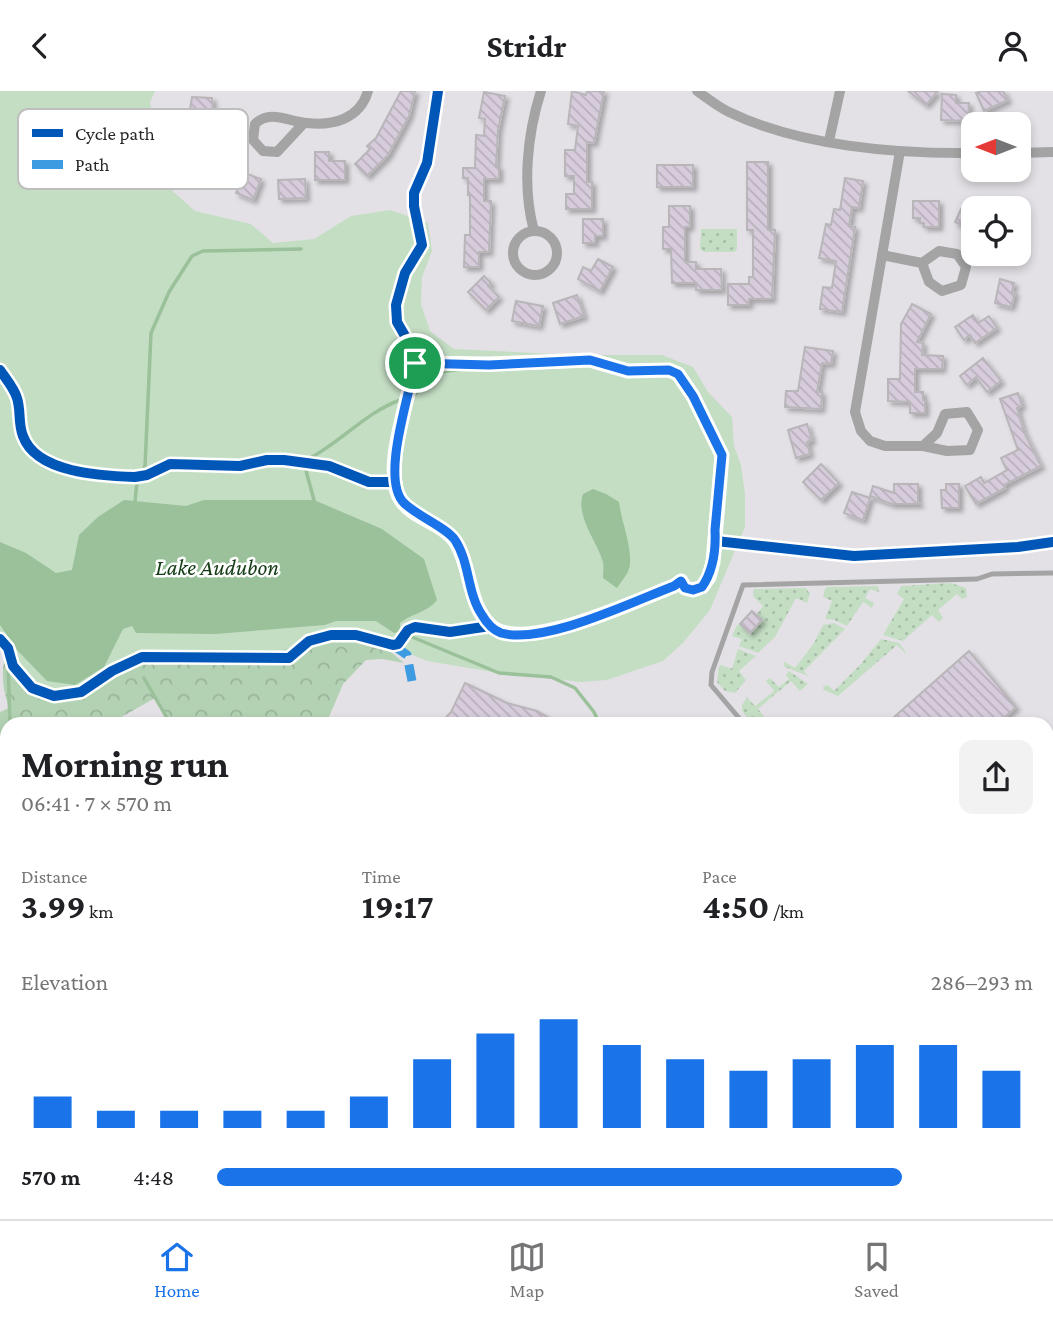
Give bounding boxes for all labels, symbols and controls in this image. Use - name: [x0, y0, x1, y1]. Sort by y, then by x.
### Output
- icon: back: [21, 27, 59, 65]
- icon: person: [994, 27, 1032, 65]
- text: Stridr: [487, 28, 566, 64]
- legend: [18, 109, 248, 189]
- north arrow: [961, 112, 1031, 182]
- map controls: [961, 112, 1031, 266]
- text: Cycle path: [75, 123, 155, 144]
- text: Path: [75, 154, 110, 175]
- button: locate: [961, 196, 1031, 266]
- pin: [385, 333, 445, 393]
- icon: arrive: [396, 344, 434, 382]
- water label: Lake Audubon: [155, 554, 279, 580]
- button: share: [959, 740, 1033, 814]
- text: Morning run: [21, 743, 229, 785]
- text: 06:41 · 7 × 570 m: [21, 790, 172, 816]
- text: Distance: [21, 866, 87, 887]
- text: Time: [362, 866, 401, 887]
- text: Pace: [702, 866, 737, 887]
- text: 3.99: [21, 887, 86, 926]
- text: 19:17: [362, 887, 434, 926]
- text: 4:50: [702, 887, 769, 926]
- text: km: [86, 901, 113, 922]
- text: /km: [769, 901, 804, 922]
- text: Elevation: [21, 969, 108, 995]
- text: 286–293 m: [931, 969, 1033, 995]
- text: 570 m: [21, 1164, 80, 1190]
- text: 4:48: [133, 1164, 174, 1190]
- tab: Home: [154, 1238, 200, 1301]
- tab: Map: [508, 1238, 546, 1301]
- tab: Saved: [854, 1238, 899, 1301]

